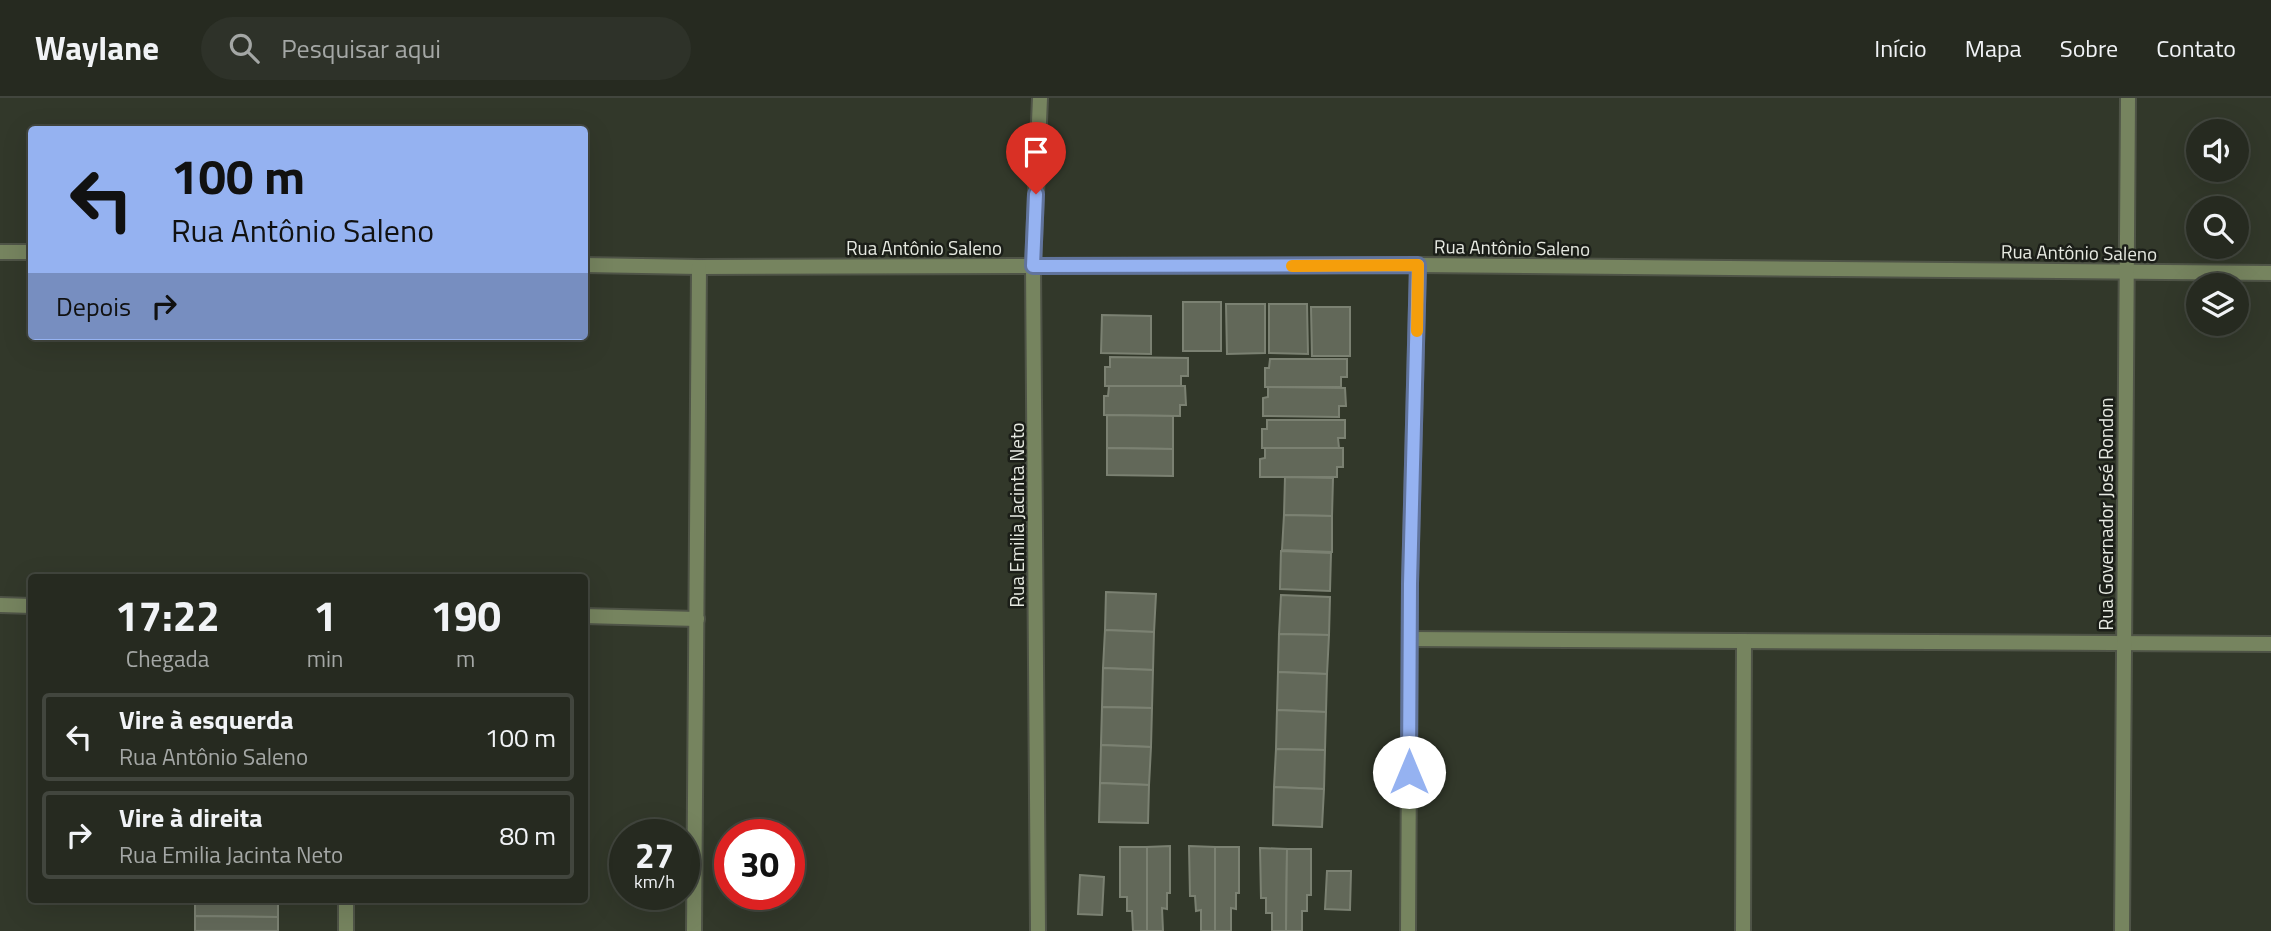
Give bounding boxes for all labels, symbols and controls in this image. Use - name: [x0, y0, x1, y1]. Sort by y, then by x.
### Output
- search box: [201, 17, 691, 80]
- text: Waylane: [35, 23, 159, 73]
- icon: search: [225, 29, 263, 67]
- text: Pesquisar aqui: [281, 29, 441, 68]
- text: Início: [1874, 30, 1927, 66]
- text: Mapa: [1965, 30, 2022, 66]
- text: Sobre: [2060, 30, 2118, 66]
- text: Contato: [2156, 30, 2236, 66]
- map controls: [2186, 119, 2249, 336]
- button: sound: [2186, 119, 2249, 182]
- pin: [1006, 122, 1066, 194]
- icon: arrive: [1017, 133, 1055, 171]
- text: 100 m: [171, 138, 305, 213]
- icon: left: [56, 154, 147, 245]
- button: search: [2186, 196, 2249, 259]
- text: Rua Antônio Saleno: [171, 206, 434, 254]
- street label: Rua Antônio Saleno: [1434, 231, 1590, 263]
- street label: Rua Antônio Saleno: [846, 233, 1002, 262]
- street label: Rua Antônio Saleno: [2001, 236, 2157, 268]
- button: layers: [2186, 273, 2249, 336]
- text: Depois: [56, 287, 131, 326]
- icon: right: [145, 287, 183, 325]
- street label: Rua Governador José Rondon: [2091, 398, 2120, 630]
- street label: Rua Emilia Jacinta Neto: [1002, 422, 1031, 608]
- text: 17:22: [115, 583, 220, 647]
- text: 1: [313, 583, 337, 647]
- text: 190: [430, 583, 501, 647]
- text: Chegada: [126, 641, 209, 676]
- text: min: [307, 641, 343, 676]
- text: m: [456, 641, 475, 676]
- text: Vire à esquerda: [119, 700, 294, 739]
- icon: left: [60, 718, 98, 756]
- text: 100 m: [485, 718, 556, 757]
- position arrow: [1372, 735, 1446, 809]
- text: Rua Antônio Saleno: [119, 739, 308, 774]
- text: Vire à direita: [119, 798, 262, 837]
- icon: right: [60, 816, 98, 854]
- text: 80 m: [499, 816, 556, 855]
- speed limit sign: 30: [714, 819, 805, 910]
- text: 27: [635, 828, 674, 882]
- text: Rua Emilia Jacinta Neto: [119, 837, 343, 872]
- text: km/h: [634, 868, 675, 895]

